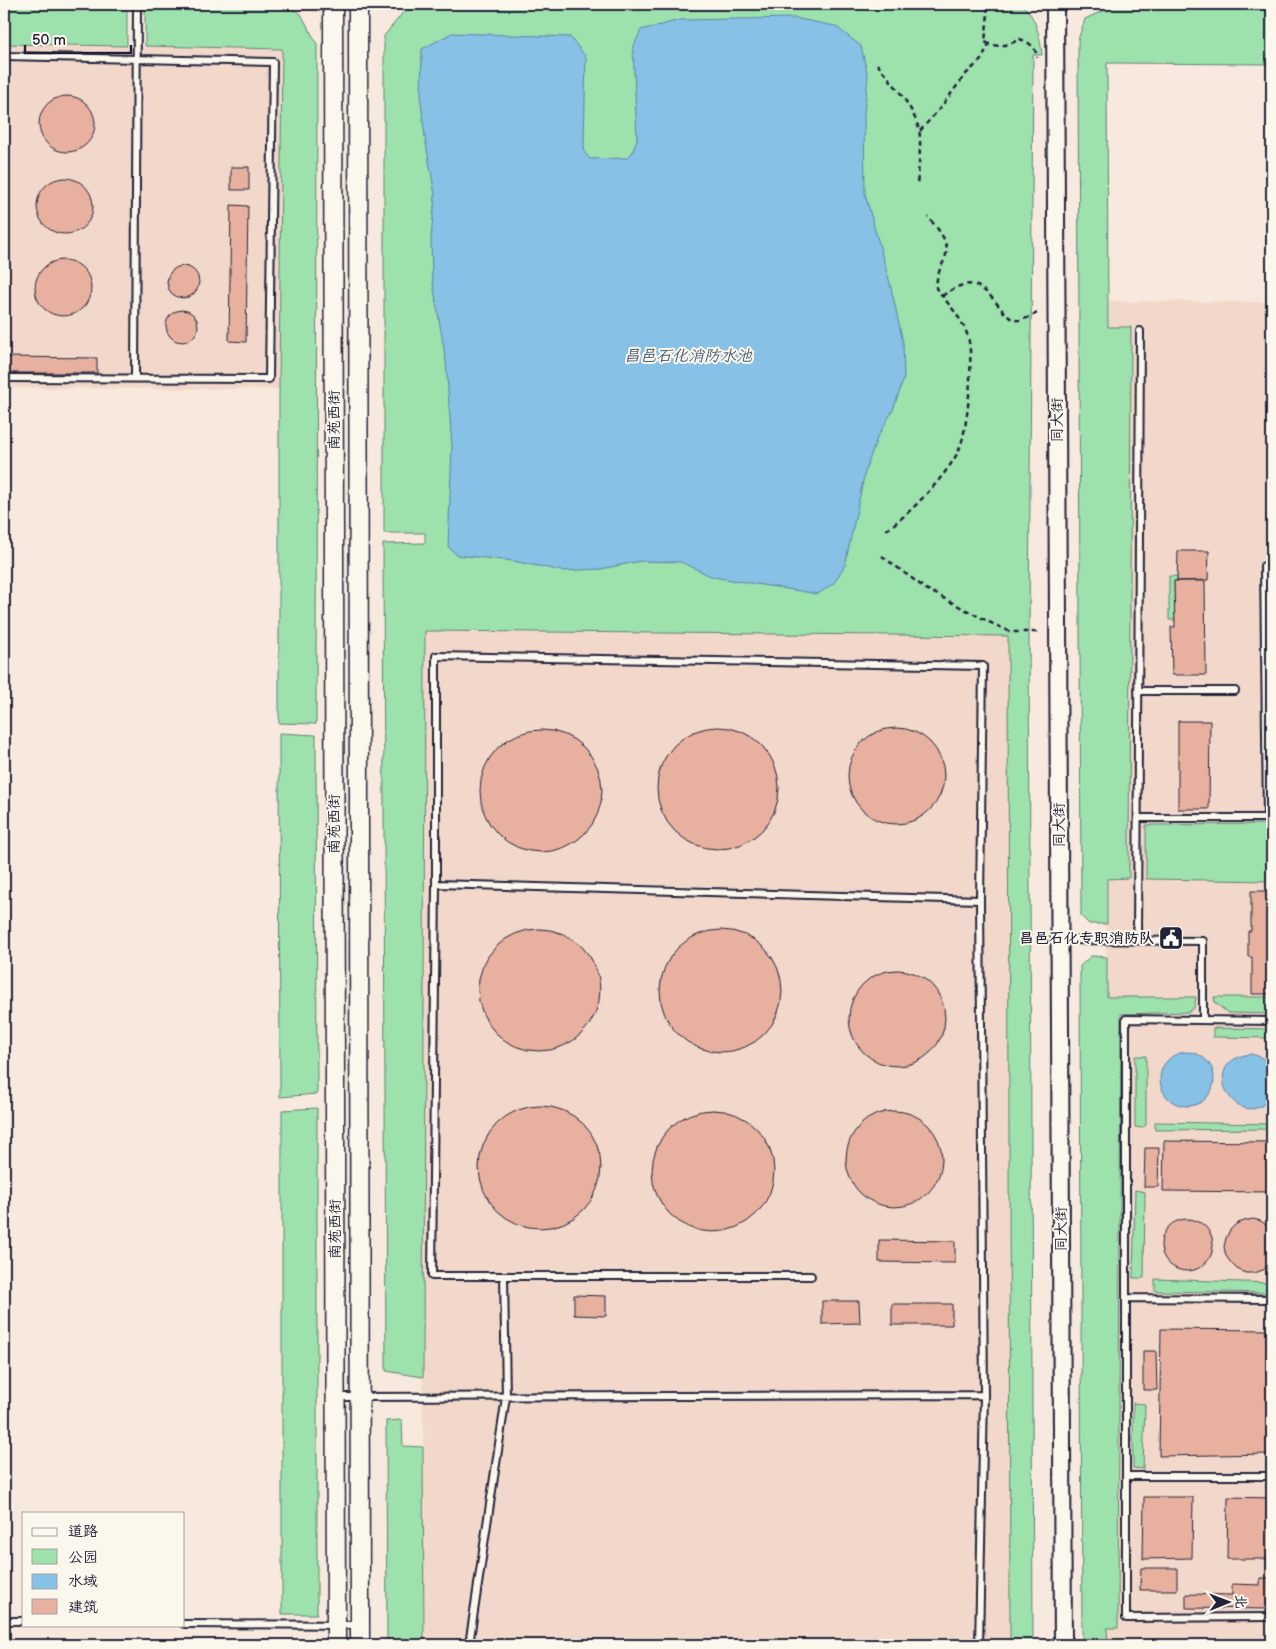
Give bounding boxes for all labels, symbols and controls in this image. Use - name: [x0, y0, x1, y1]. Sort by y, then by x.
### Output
- scale bar: [25, 22, 131, 54]
- text: 50 m: [32, 31, 66, 50]
- water label: 昌邑石化消防水池: [624, 347, 753, 366]
- street label: 南苑西街: [325, 390, 344, 450]
- street label: 同大街: [1048, 397, 1067, 443]
- street label: 南苑西街: [325, 794, 344, 854]
- street label: 同大街: [1050, 802, 1069, 848]
- public building icon: 昌邑石化专职消防队: [1158, 925, 1184, 951]
- place label: 昌邑石化专职消防队: [1019, 929, 1154, 948]
- street label: 南苑西街: [326, 1199, 345, 1259]
- street label: 同大街: [1052, 1206, 1071, 1252]
- legend: [22, 1512, 185, 1626]
- text: 道路: [68, 1522, 98, 1541]
- text: 公园: [68, 1548, 98, 1567]
- text: 水域: [68, 1572, 98, 1591]
- north arrow: [1204, 1576, 1254, 1626]
- text: 北: [1232, 1595, 1249, 1609]
- text: 建筑: [68, 1598, 98, 1617]

